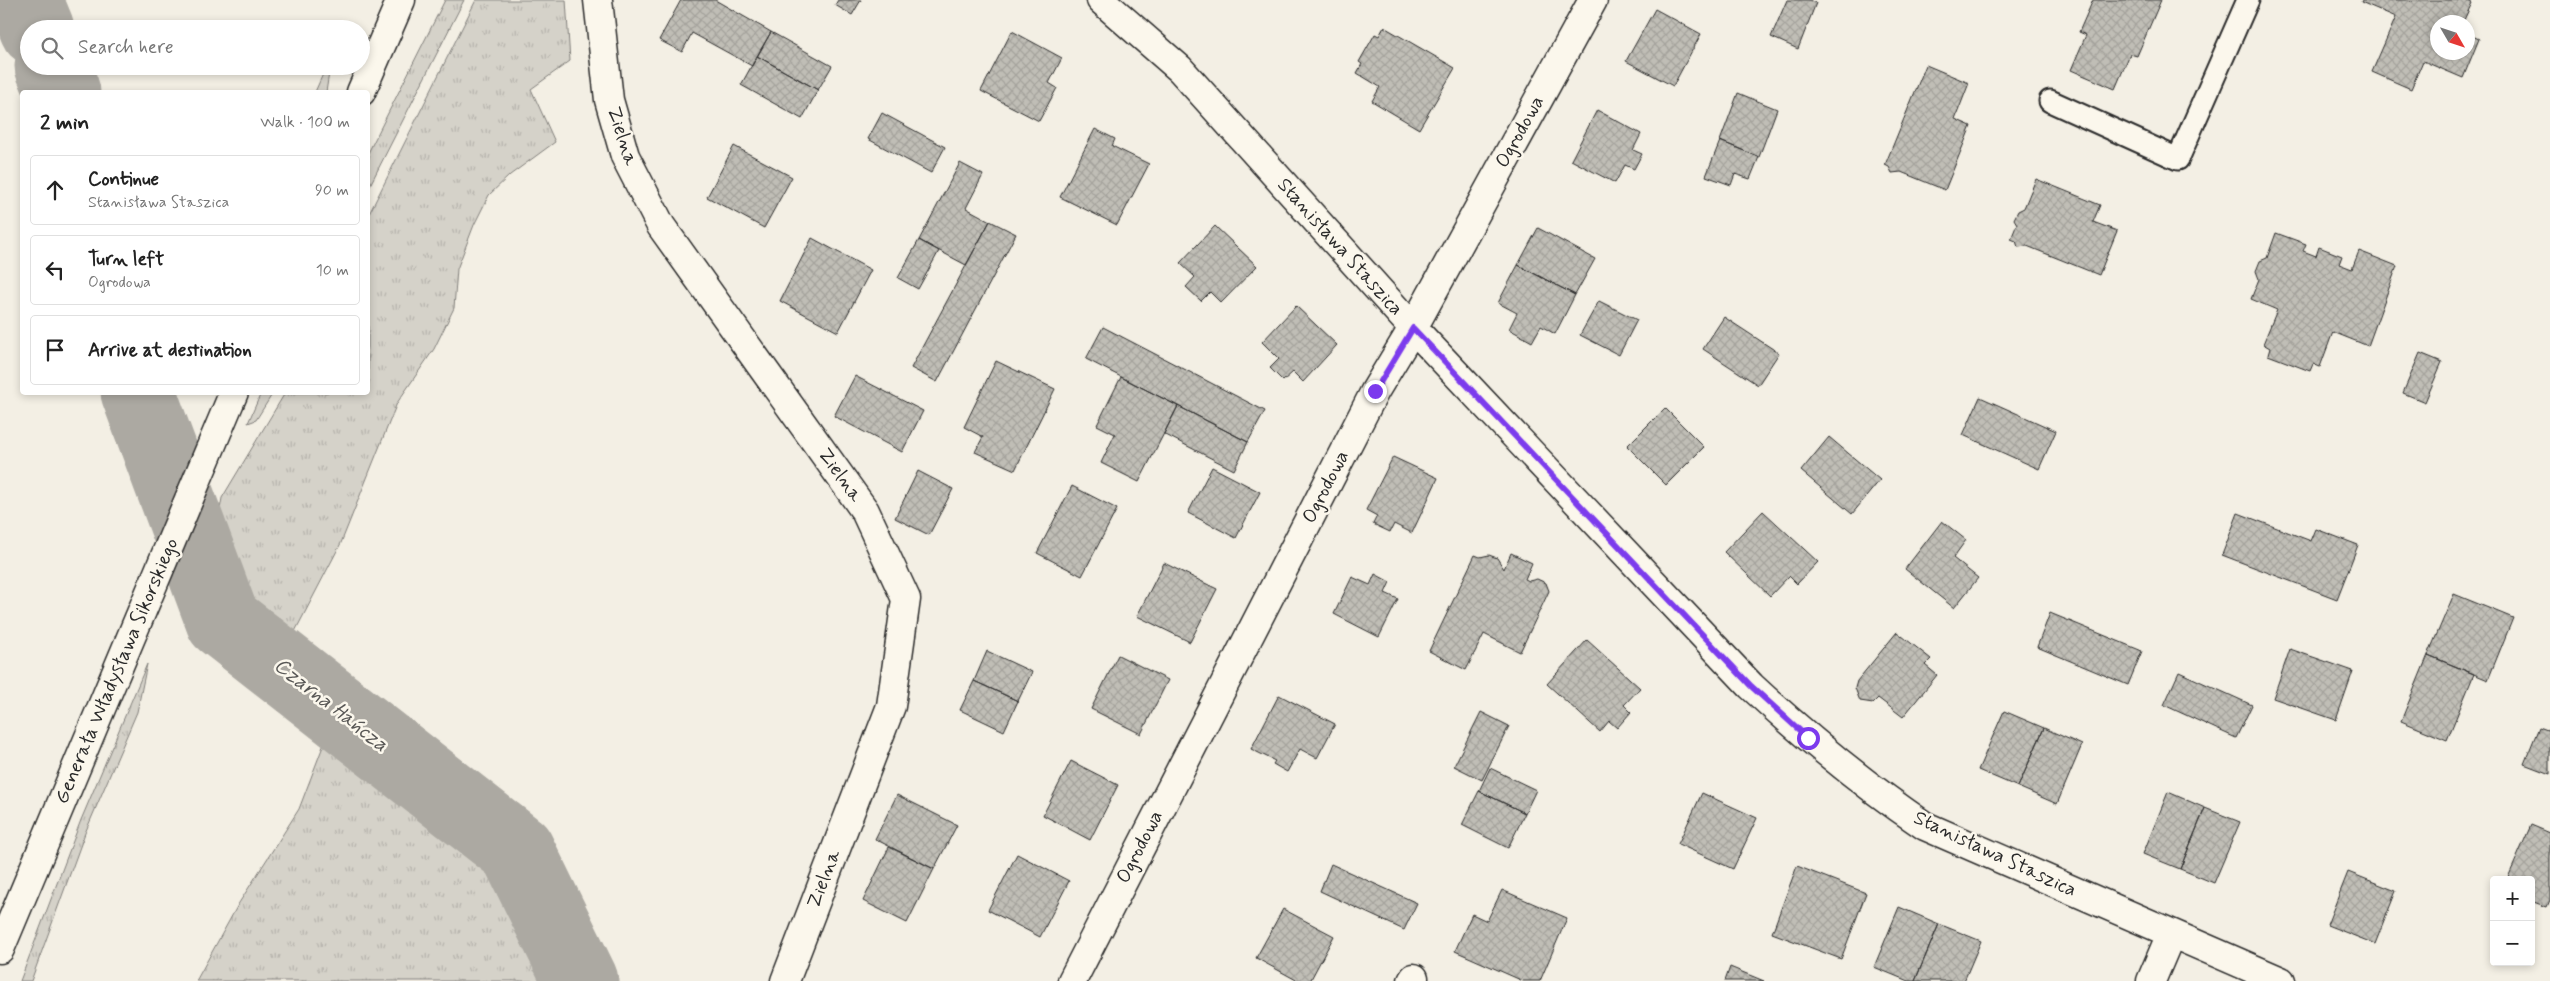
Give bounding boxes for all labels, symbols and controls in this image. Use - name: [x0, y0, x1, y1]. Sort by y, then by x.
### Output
- north arrow: [2430, 15, 2475, 60]
- search box: [20, 20, 370, 75]
- icon: search: [38, 34, 66, 62]
- text: Search here: [78, 35, 174, 60]
- street label: Ogrodowa: [1489, 91, 1551, 173]
- street label: Zielna: [600, 103, 645, 170]
- text: 2 min: [40, 109, 89, 137]
- text: Walk · 100 m: [260, 112, 350, 133]
- text: Continue: [88, 167, 159, 192]
- street label: Stanisława Staszica: [1271, 172, 1409, 322]
- icon: ahead: [41, 176, 69, 204]
- text: 90 m: [315, 180, 349, 201]
- text: Stanisława Staszica: [88, 192, 229, 213]
- text: Turn left: [88, 247, 164, 272]
- icon: left: [41, 256, 69, 284]
- text: 10 m: [316, 260, 349, 281]
- text: Ogrodowa: [88, 272, 151, 293]
- icon: arrive: [41, 336, 69, 364]
- text: Arrive at destination: [88, 338, 252, 363]
- route end: [1364, 380, 1387, 403]
- street label: Zielna: [811, 443, 869, 508]
- street label: Ogrodowa: [1296, 446, 1356, 528]
- street label: Generała Władysława Sikorskiego: [49, 534, 185, 808]
- water label: Czarna Hańcza: [268, 651, 394, 759]
- route start: [1797, 727, 1820, 750]
- street label: Stanisława Staszica: [1909, 804, 2081, 904]
- street label: Ogrodowa: [1110, 806, 1170, 888]
- street label: Zielna: [801, 845, 848, 912]
- map controls: [2490, 876, 2535, 966]
- button: +: [2490, 876, 2535, 921]
- button: −: [2490, 921, 2535, 966]

